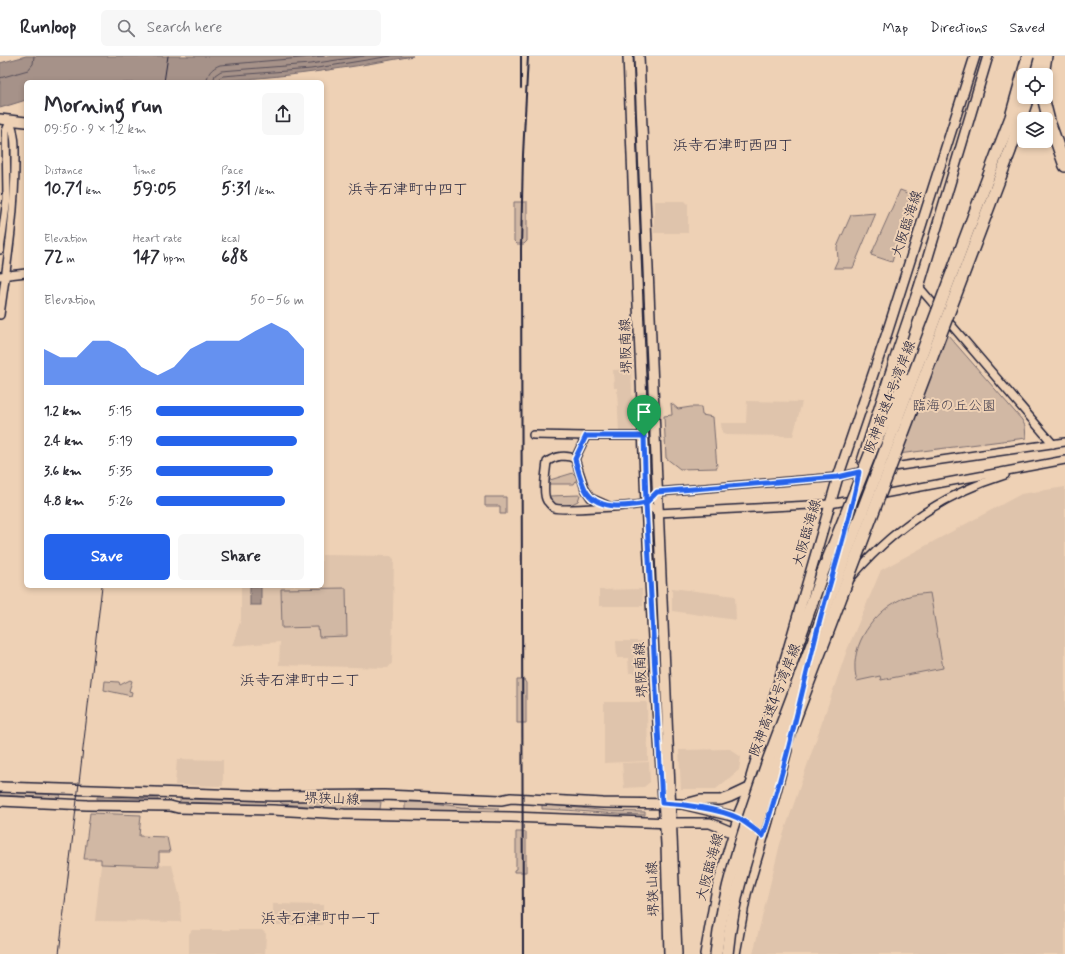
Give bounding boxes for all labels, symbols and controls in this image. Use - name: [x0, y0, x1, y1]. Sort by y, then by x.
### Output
- search box: [101, 10, 381, 46]
- text: Runloop: [20, 15, 77, 40]
- icon: search: [115, 17, 137, 39]
- text: Search here: [147, 18, 222, 38]
- text: Map: [882, 19, 908, 37]
- text: Directions: [930, 19, 988, 37]
- text: Saved: [1010, 19, 1045, 37]
- map controls: [1017, 68, 1053, 148]
- button: locate: [1017, 68, 1053, 104]
- text: Morning run: [44, 92, 163, 120]
- button: share: [262, 93, 304, 135]
- button: layers: [1017, 112, 1053, 148]
- text: 09:50 · 9 × 1.2 km: [44, 121, 146, 138]
- district label: 浜寺石津町西四丁: [673, 136, 793, 156]
- text: Distance: [44, 164, 83, 178]
- text: Time: [133, 164, 156, 178]
- text: Pace: [221, 164, 243, 178]
- text: 10.71: [44, 178, 83, 200]
- text: 59:05: [133, 178, 176, 200]
- text: 5:31: [221, 178, 251, 200]
- district label: 浜寺石津町中四丁: [348, 180, 468, 200]
- text: km: [83, 184, 102, 198]
- text: /km: [251, 184, 275, 198]
- street label: 大阪臨海線: [888, 188, 926, 260]
- text: Elevation: [44, 232, 87, 246]
- text: Heart rate: [133, 232, 182, 246]
- text: kcal: [221, 232, 240, 246]
- text: 72: [44, 246, 63, 268]
- text: 147: [133, 246, 160, 268]
- text: 688: [221, 246, 249, 268]
- text: m: [63, 252, 75, 266]
- text: bpm: [160, 252, 185, 266]
- text: Elevation: [44, 292, 95, 309]
- text: 50–56 m: [250, 292, 304, 309]
- street label: 堺阪南線: [616, 318, 636, 374]
- street label: 阪神高速4号湾岸線: [860, 338, 920, 456]
- pin: [627, 395, 661, 436]
- park label: 臨海の丘公園: [912, 397, 996, 415]
- icon: arrive: [633, 401, 655, 423]
- text: 1.2 km: [44, 403, 81, 420]
- text: 5:15: [108, 403, 132, 420]
- text: 2.4 km: [44, 433, 83, 450]
- text: 5:19: [108, 433, 133, 450]
- text: 3.6 km: [44, 463, 82, 480]
- text: 5:35: [108, 463, 132, 480]
- text: 4.8 km: [44, 493, 84, 510]
- text: 5:26: [108, 493, 133, 510]
- street label: 大阪臨海線: [789, 497, 825, 569]
- button: Save: [44, 534, 170, 580]
- button: Share: [178, 534, 304, 580]
- street label: 阪神高速4号湾岸線: [745, 641, 805, 759]
- street label: 堺阪南線: [631, 642, 651, 698]
- district label: 浜寺石津町中二丁: [240, 671, 360, 691]
- street label: 堺狭山線: [304, 789, 360, 809]
- street label: 大阪臨海線: [692, 831, 728, 903]
- street label: 堺狭山線: [643, 861, 663, 917]
- district label: 浜寺石津町中一丁: [261, 909, 381, 929]

